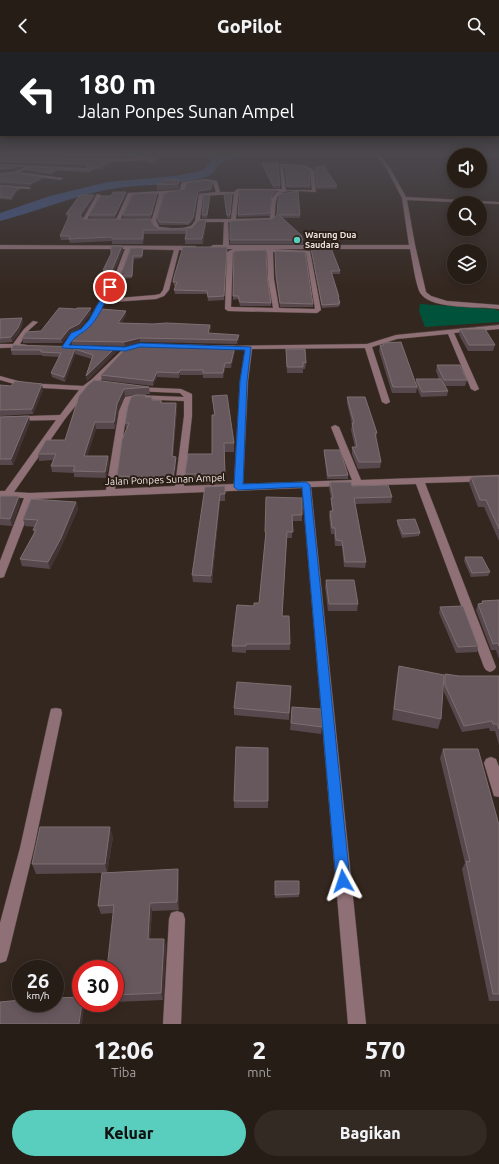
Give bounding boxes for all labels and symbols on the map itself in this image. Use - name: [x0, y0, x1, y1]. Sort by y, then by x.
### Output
- place label: Warung Dua Saudara: [305, 230, 357, 250]
- marker: Warung Dua Saudara: [292, 235, 302, 245]
- pin: [93, 270, 127, 304]
- street label: Jalan Ponpes Sunan Ampel: [105, 472, 226, 487]
- position arrow: [322, 860, 364, 902]
- speed limit sign: 30: [72, 960, 124, 1012]

